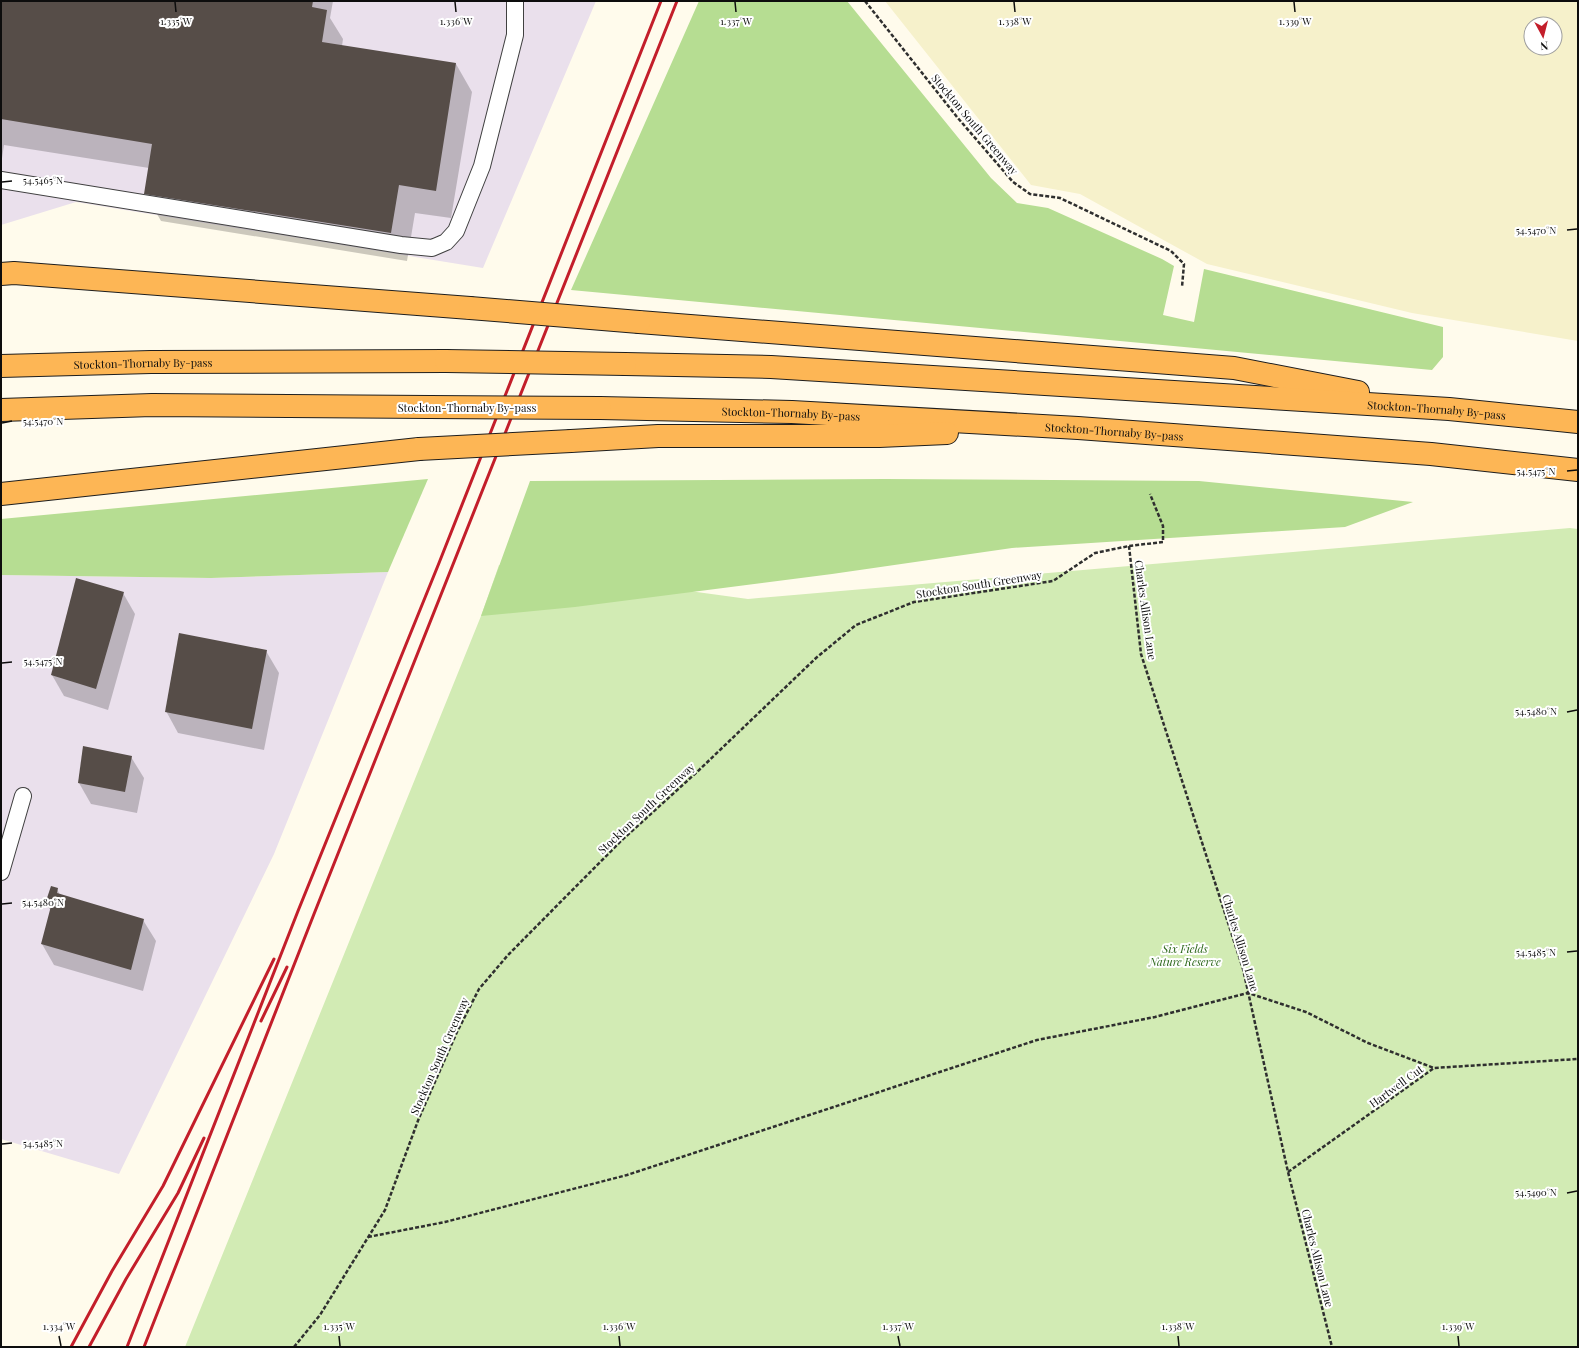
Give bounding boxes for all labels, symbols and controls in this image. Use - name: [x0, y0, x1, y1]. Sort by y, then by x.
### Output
- text: 1.335°W: [160, 14, 193, 28]
- text: 1.336°W: [440, 14, 473, 28]
- text: 1.337°W: [720, 14, 753, 28]
- text: 1.338°W: [999, 14, 1032, 28]
- text: 1.339°W: [1279, 14, 1312, 28]
- north arrow: [1523, 16, 1563, 56]
- text: N: [1539, 38, 1549, 54]
- street label: Stockton South Greenway: [928, 70, 1022, 178]
- text: 54.5465°N: [23, 173, 63, 187]
- text: 54.5470°N: [1516, 223, 1556, 237]
- street label: Stockton-Thornaby By-pass: [73, 354, 212, 372]
- street label: Stockton-Thornaby By-pass: [1367, 396, 1507, 422]
- street label: Stockton-Thornaby By-pass: [398, 400, 536, 415]
- street label: Stockton-Thornaby By-pass: [721, 403, 861, 423]
- text: 54.5470°N: [23, 414, 63, 428]
- street label: Stockton-Thornaby By-pass: [1045, 419, 1184, 443]
- text: 54.5475°N: [1516, 464, 1556, 478]
- street label: Charles Allison Lane: [1132, 559, 1161, 661]
- street label: Stockton South Greenway: [915, 567, 1043, 601]
- text: 54.5475°N: [23, 654, 63, 668]
- text: 54.5480°N: [1515, 704, 1557, 718]
- street label: Stockton South Greenway: [594, 759, 698, 857]
- street label: Charles Allison Lane: [1219, 893, 1263, 994]
- text: 54.5480°N: [22, 895, 64, 909]
- park label: Six Fields Nature Reserve: [1148, 941, 1221, 969]
- text: 54.5485°N: [1516, 945, 1556, 959]
- street label: Stockton South Greenway: [406, 994, 472, 1117]
- street label: Hartwell Cut: [1366, 1061, 1426, 1111]
- text: 54.5485°N: [23, 1136, 63, 1150]
- text: 54.5490°N: [1515, 1185, 1557, 1199]
- street label: Charles Allison Lane: [1299, 1207, 1338, 1309]
- text: 1.334°W: [43, 1319, 76, 1333]
- text: 1.335°W: [323, 1319, 356, 1333]
- text: 1.336°W: [603, 1319, 636, 1333]
- text: 1.337°W: [882, 1319, 915, 1333]
- text: 1.338°W: [1162, 1319, 1195, 1333]
- text: 1.339°W: [1442, 1319, 1475, 1333]

